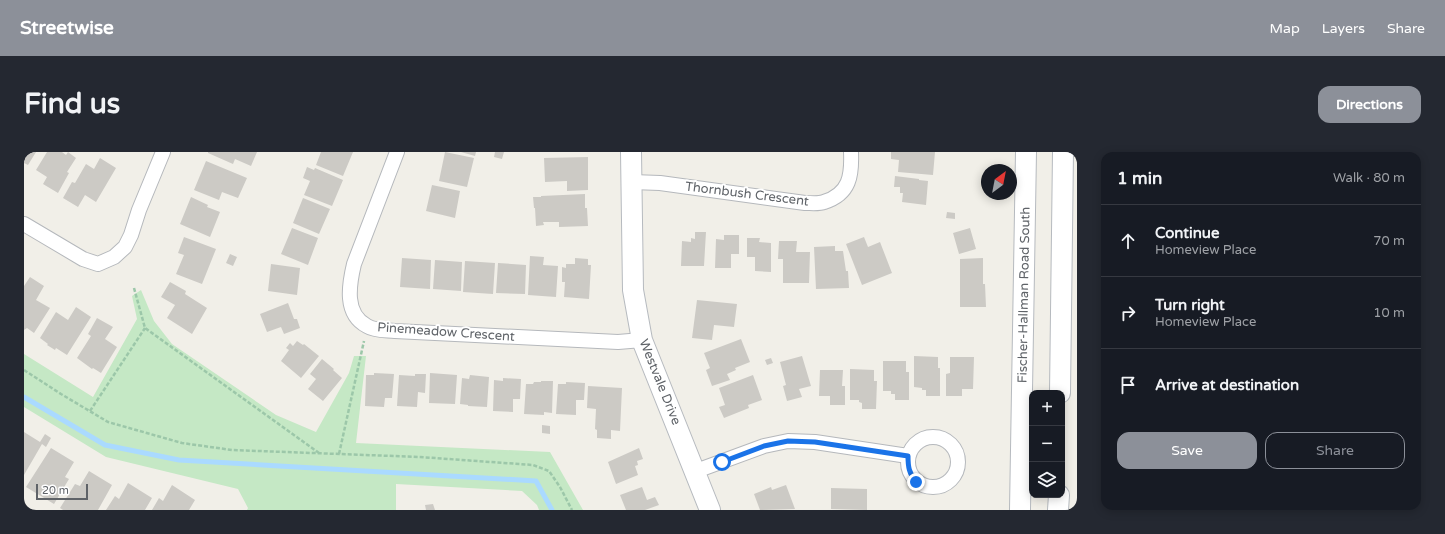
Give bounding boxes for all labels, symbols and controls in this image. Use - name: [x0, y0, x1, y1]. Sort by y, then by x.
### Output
- text: Streetwise: [20, 17, 114, 39]
- text: Map: [1270, 20, 1300, 37]
- text: Layers: [1322, 20, 1365, 37]
- text: Share: [1387, 20, 1425, 37]
- button: Directions: [1318, 86, 1421, 123]
- text: Find us: [24, 87, 120, 121]
- north arrow: [981, 164, 1017, 200]
- text: 1 min: [1117, 168, 1162, 189]
- text: Walk · 80 m: [1333, 170, 1405, 186]
- street label: Thornbush Crescent: [684, 178, 810, 210]
- street label: Fischer-Hallman Road South: [1014, 207, 1034, 383]
- text: Continue: [1155, 224, 1219, 242]
- icon: ahead: [1117, 230, 1139, 252]
- text: 70 m: [1373, 233, 1405, 249]
- text: Homeview Place: [1155, 242, 1256, 258]
- text: Turn right: [1155, 296, 1225, 314]
- icon: right: [1117, 302, 1139, 324]
- text: 10 m: [1373, 305, 1405, 321]
- text: Homeview Place: [1155, 314, 1256, 330]
- street label: Pinemeadow Crescent: [377, 319, 515, 345]
- street label: Westvale Drive: [636, 337, 684, 427]
- icon: arrive: [1117, 374, 1139, 396]
- text: Arrive at destination: [1155, 376, 1299, 394]
- map controls: [1029, 390, 1065, 498]
- button: +: [1029, 390, 1065, 426]
- button: −: [1029, 426, 1065, 462]
- button: Save: [1117, 432, 1257, 469]
- button: Share: [1265, 432, 1405, 469]
- route start: [713, 453, 731, 471]
- button: layers: [1029, 462, 1065, 498]
- route end: [907, 473, 925, 491]
- scale bar: [36, 482, 88, 501]
- text: 20 m: [42, 484, 69, 497]

